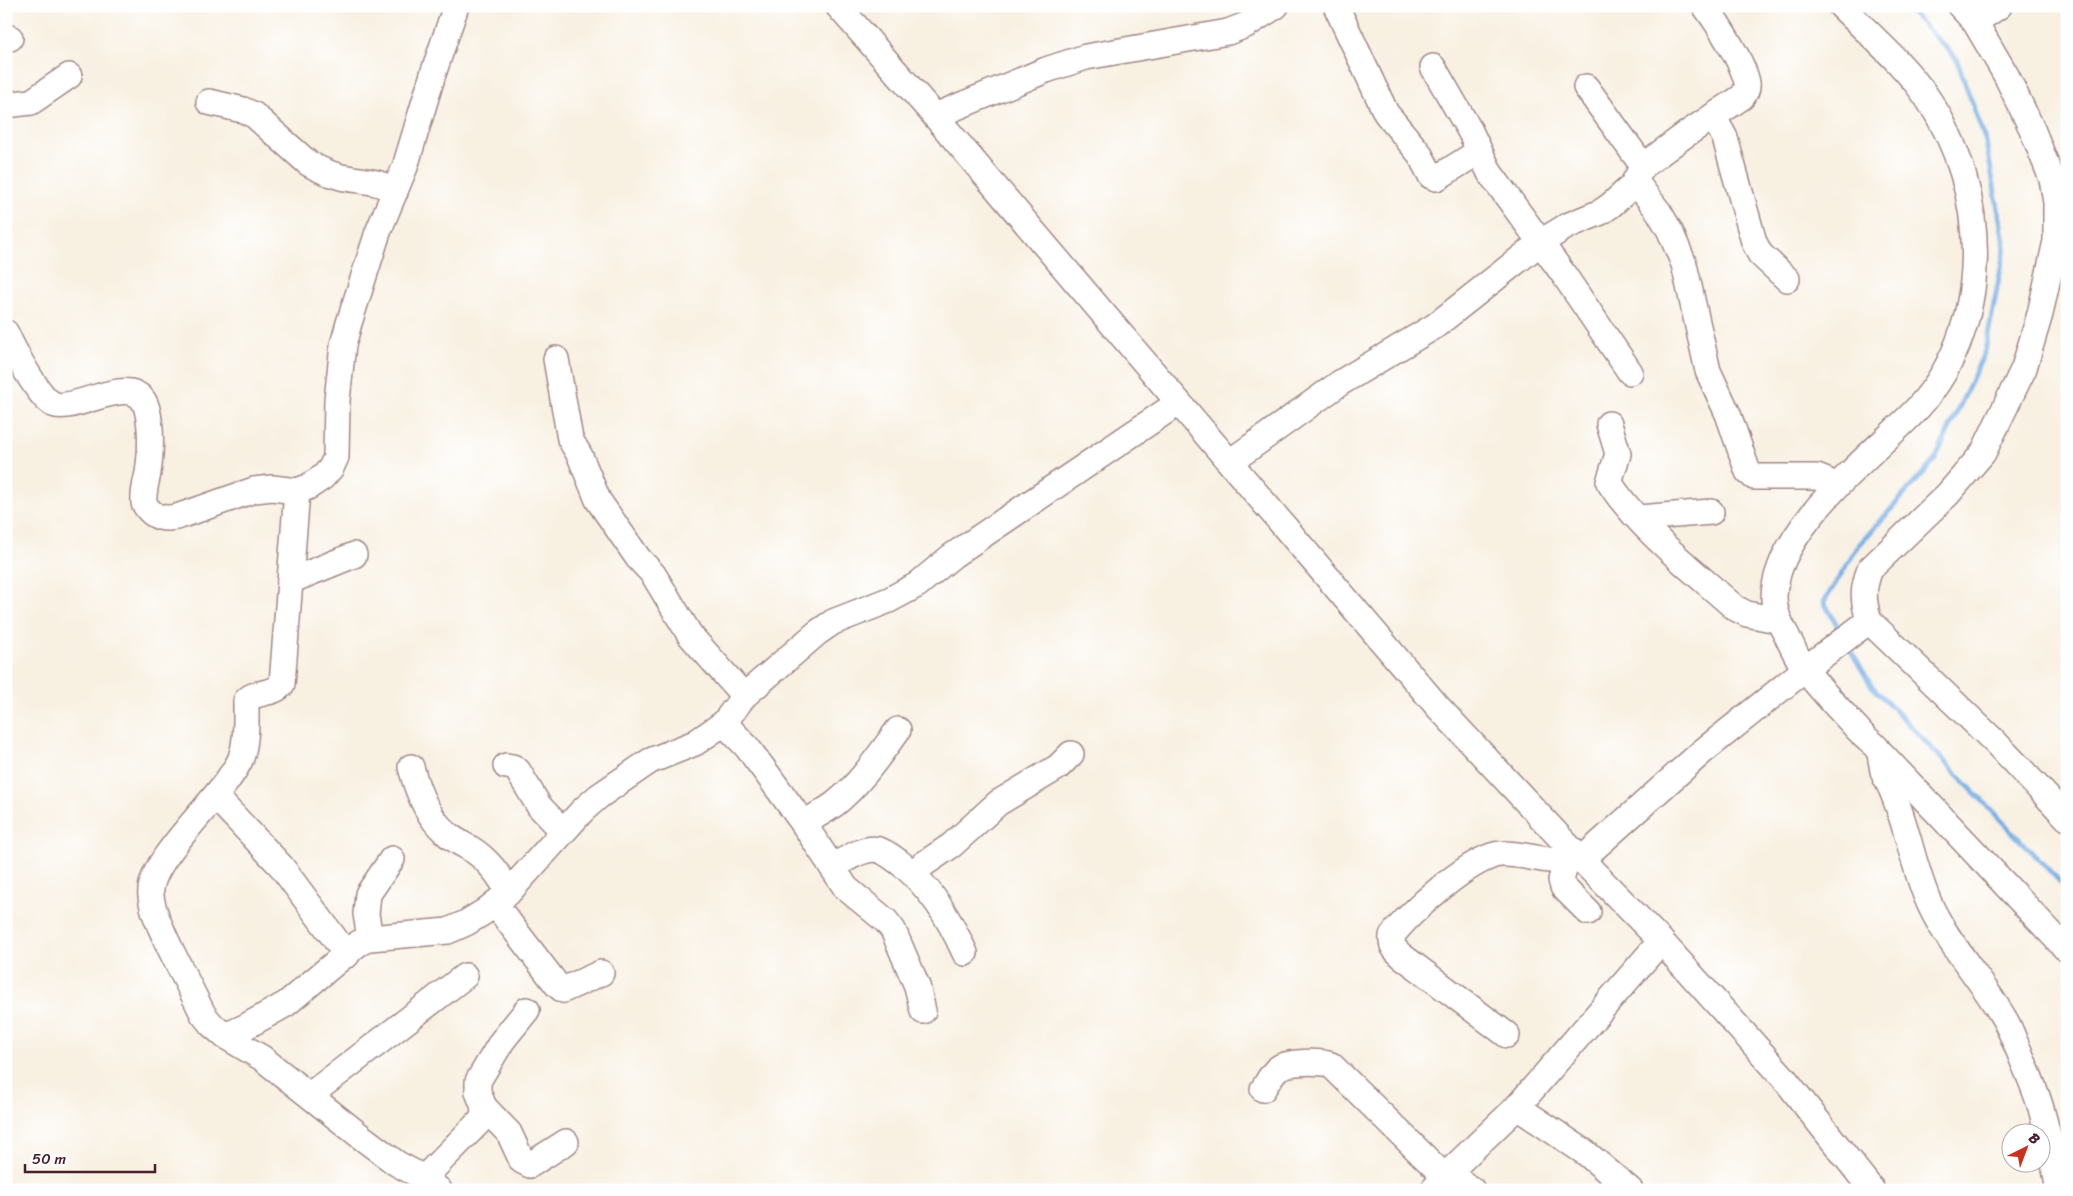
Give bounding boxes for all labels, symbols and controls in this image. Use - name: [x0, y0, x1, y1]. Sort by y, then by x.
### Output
- north arrow: [2000, 1124, 2050, 1174]
- text: B: [2023, 1126, 2046, 1151]
- scale bar: [25, 1141, 155, 1173]
- text: 50 m: [32, 1146, 67, 1172]

